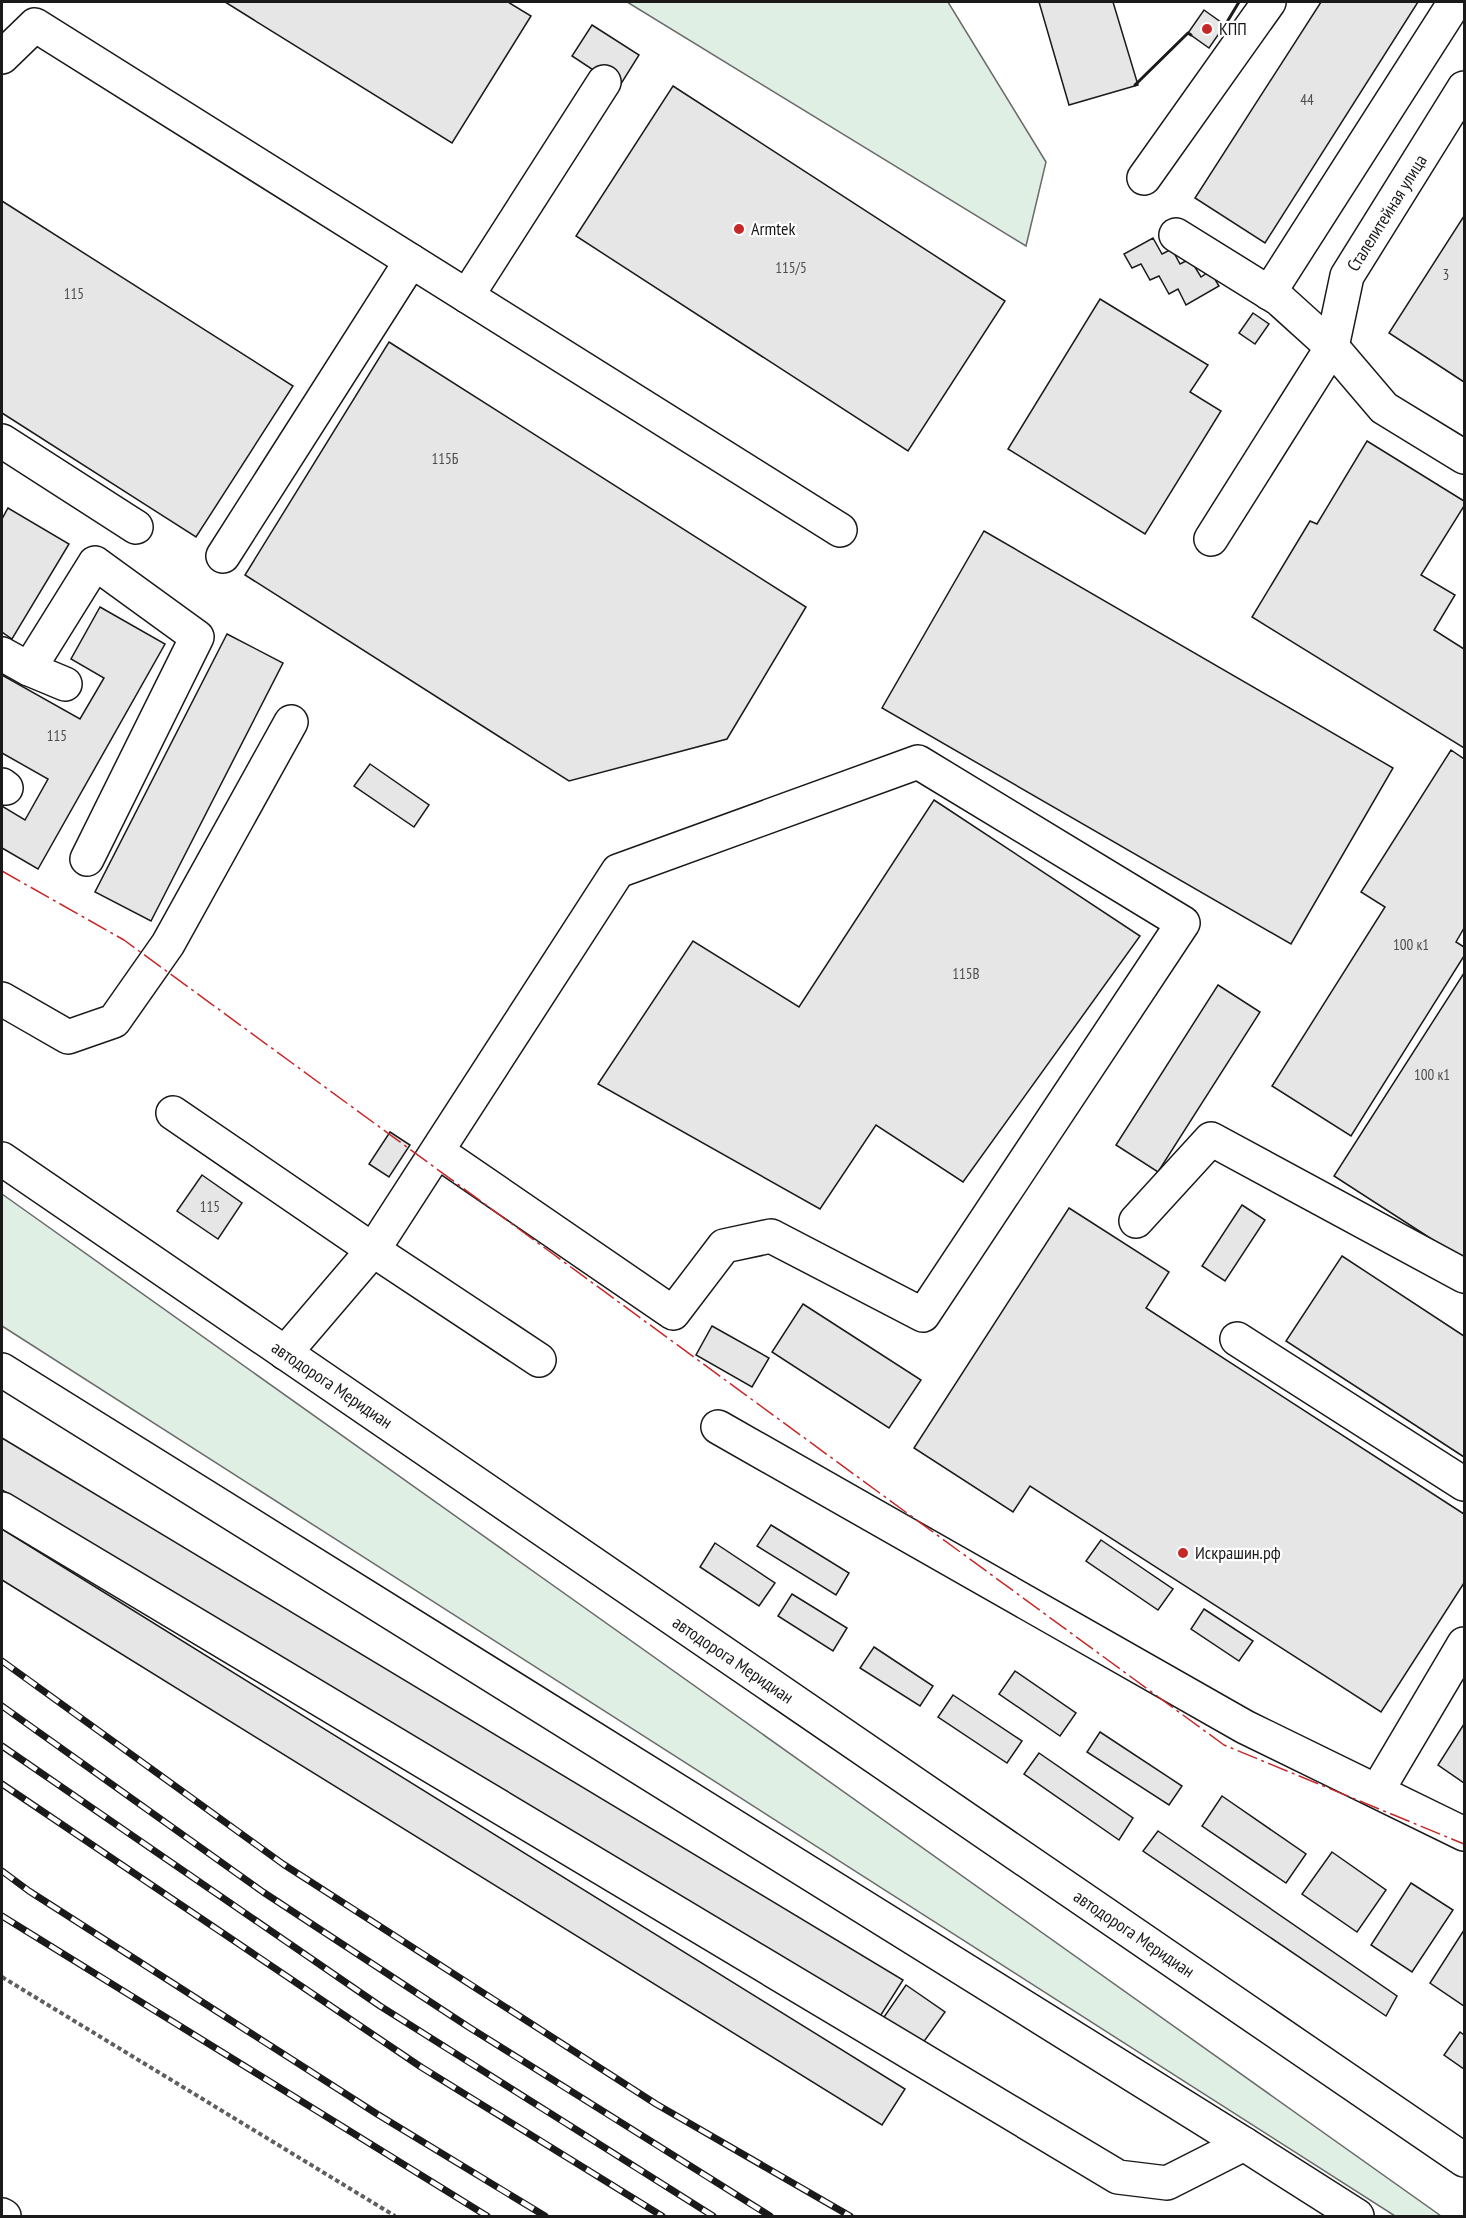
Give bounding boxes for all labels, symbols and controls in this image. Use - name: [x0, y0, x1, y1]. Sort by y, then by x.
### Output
- place label: КПП: [1219, 17, 1247, 40]
- marker: КПП: [1200, 22, 1214, 36]
- house number: 44: [1300, 90, 1314, 109]
- street label: Сталелитейная улица: [1341, 150, 1432, 275]
- place label: Armtek: [751, 217, 795, 240]
- marker: Armtek: [732, 222, 746, 236]
- house number: 115/5: [775, 258, 807, 277]
- house number: 3: [1443, 265, 1449, 284]
- house number: 115: [64, 284, 84, 303]
- house number: 115Б: [432, 449, 459, 468]
- house number: 115: [47, 726, 67, 745]
- house number: 100 к1: [1393, 935, 1429, 954]
- house number: 115В: [952, 964, 980, 983]
- house number: 100 к1: [1414, 1065, 1450, 1084]
- house number: 115: [200, 1197, 220, 1216]
- street label: автодорога Меридиан: [267, 1336, 397, 1434]
- place label: Искрашин.рф: [1195, 1541, 1281, 1564]
- marker: Искрашин.рф: [1176, 1546, 1190, 1560]
- street label: автодорога Меридиан: [668, 1611, 798, 1709]
- street label: автодорога Меридиан: [1069, 1885, 1199, 1983]

